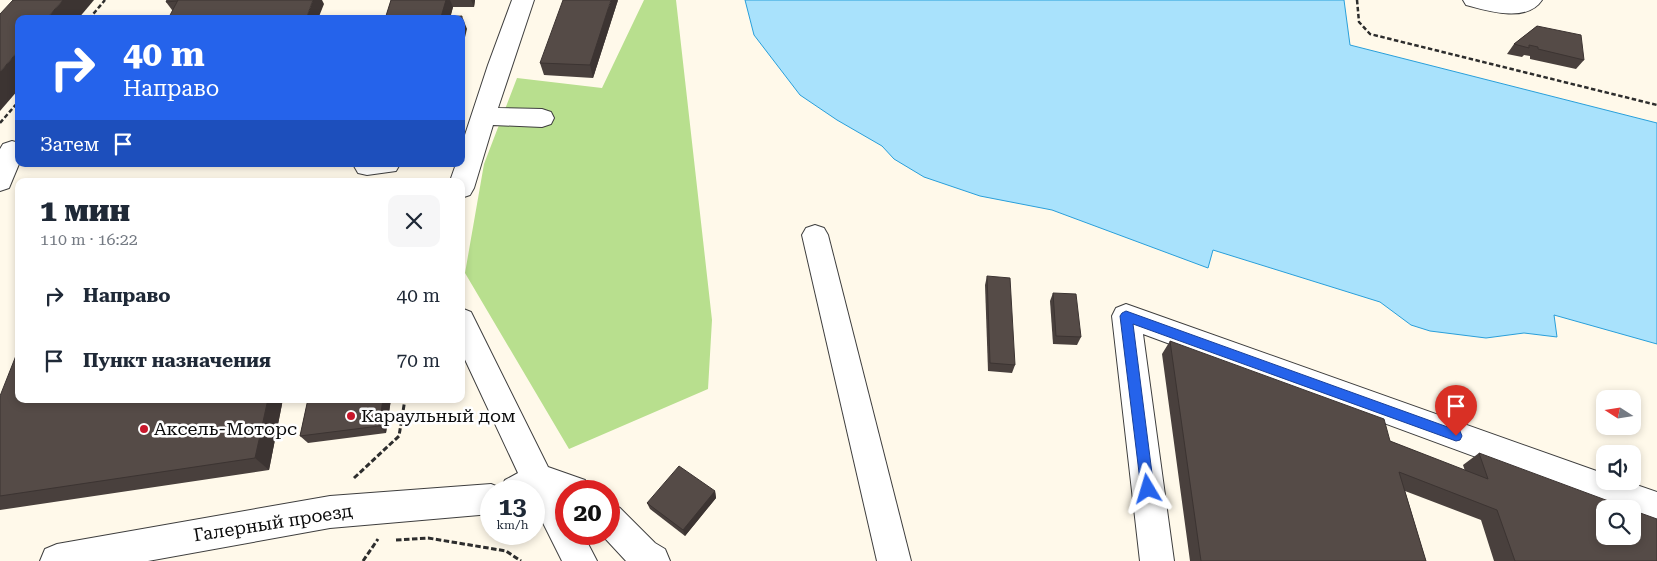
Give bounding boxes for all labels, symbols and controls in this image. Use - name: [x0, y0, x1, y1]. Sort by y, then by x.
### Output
- text: 40 m: [123, 34, 205, 75]
- icon: right: [40, 35, 105, 100]
- text: Направо: [123, 76, 219, 101]
- icon: arrive: [109, 130, 137, 158]
- text: Затем: [40, 133, 99, 156]
- text: 1 мин: [40, 193, 130, 228]
- button: close: [388, 195, 440, 247]
- text: 110 m · 16:22: [40, 230, 138, 249]
- icon: right: [40, 282, 68, 310]
- text: Направо: [83, 284, 170, 307]
- text: 40 m: [397, 284, 440, 307]
- icon: arrive: [40, 347, 68, 375]
- text: Пункт назначения: [83, 349, 271, 372]
- text: 70 m: [397, 349, 440, 372]
- pin: [1435, 385, 1477, 436]
- north arrow: [1596, 390, 1641, 435]
- map controls: [1596, 390, 1641, 545]
- icon: arrive: [1442, 392, 1470, 420]
- place label: Караульный дом: [361, 405, 516, 426]
- marker: Караульный дом: [345, 410, 357, 422]
- place label: Аксель-Моторс: [154, 418, 297, 439]
- marker: Аксель-Моторс: [138, 423, 150, 435]
- button: sound: [1596, 445, 1641, 490]
- position arrow: [1121, 462, 1173, 514]
- speed limit sign: 20: [555, 480, 620, 545]
- text: 13: [498, 492, 527, 521]
- street label: Галерный проезд: [192, 500, 354, 545]
- button: search: [1596, 500, 1641, 545]
- text: km/h: [496, 518, 529, 532]

